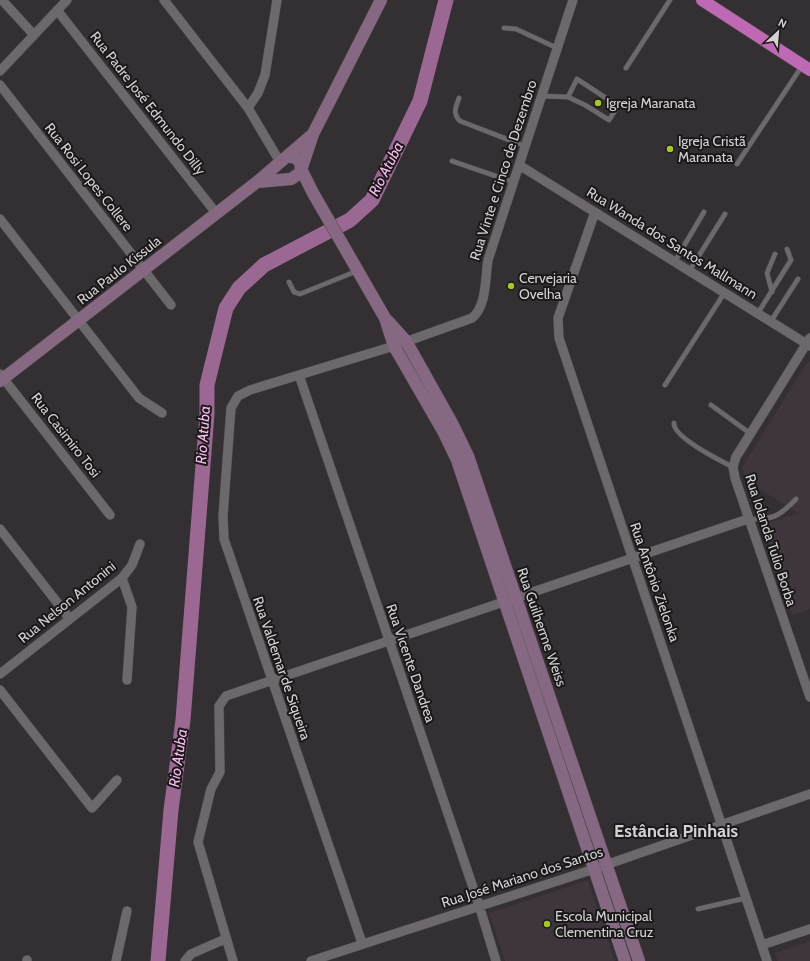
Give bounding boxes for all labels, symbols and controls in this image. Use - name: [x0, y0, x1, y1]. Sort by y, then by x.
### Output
- north arrow: [758, 12, 798, 52]
- text: N: [776, 15, 789, 31]
- street label: Rua Padre José Edmundo Dilly: [86, 28, 210, 178]
- street label: Rua Vinte e Cinco de Dezembro: [465, 77, 541, 262]
- place label: Igreja Maranata: [606, 94, 696, 112]
- marker: Igreja Maranata: [593, 98, 603, 108]
- street label: Rua Rosi Lopes Collere: [41, 119, 137, 235]
- place label: Igreja Cristã Maranata: [678, 132, 746, 166]
- water label: Rio Atuba: [365, 139, 407, 199]
- marker: Igreja Cristã Maranata: [665, 144, 675, 154]
- street label: Rua Wanda dos Santos Mallmann: [583, 183, 761, 303]
- street label: Rua Paulo Kissula: [73, 231, 165, 308]
- place label: Cervejaria Ovelha: [519, 269, 577, 303]
- marker: Cervejaria Ovelha: [506, 281, 516, 291]
- street label: Rua Casimiro Tosi: [27, 389, 105, 481]
- water label: Rio Atuba: [192, 405, 214, 465]
- street label: Rua Iolanda Tulio Borba: [741, 472, 801, 609]
- street label: Rua Antônio Zielonka: [626, 520, 684, 644]
- street label: Rua Nelson Antonini: [15, 557, 119, 647]
- street label: Rua Guilherme Weiss: [513, 565, 571, 689]
- street label: Rua Valdemar de Siqueira: [249, 594, 315, 742]
- street label: Rua Vicente Dandrea: [382, 601, 440, 725]
- water label: Rio Atuba: [165, 728, 191, 788]
- district label: Estância Pinhais: [614, 820, 738, 842]
- street label: Rua José Mariano dos Santos: [439, 842, 605, 912]
- place label: Escola Municipal Clementina Cruz: [555, 907, 654, 941]
- marker: Escola Municipal Clementina Cruz: [542, 919, 552, 929]

